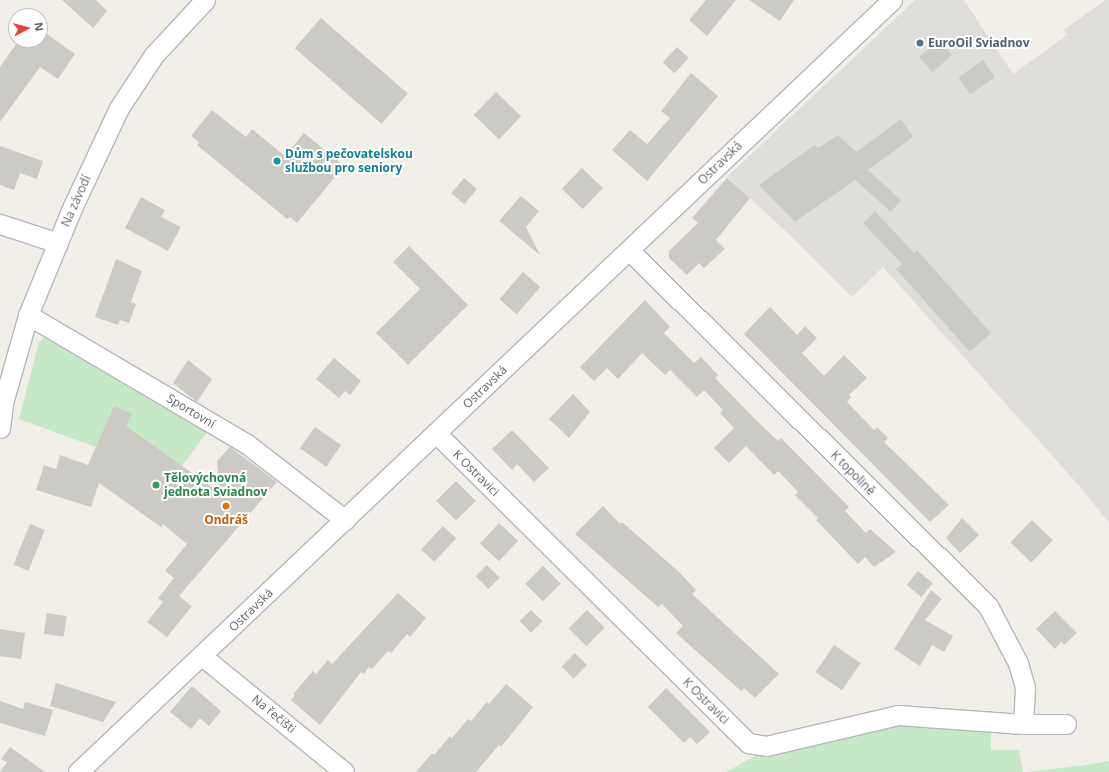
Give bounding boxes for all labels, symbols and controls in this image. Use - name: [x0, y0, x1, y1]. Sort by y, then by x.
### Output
- north arrow: [8, 8, 48, 48]
- text: N: [31, 21, 47, 32]
- place label: EuroOil Sviadnov: [928, 36, 1030, 50]
- marker: EuroOil Sviadnov: [915, 38, 925, 48]
- street label: Ostravská: [695, 139, 745, 187]
- place label: Dům s pečovatelskou službou pro seniory: [285, 147, 413, 175]
- marker: Dům s pečovatelskou službou pro seniory: [272, 156, 282, 166]
- street label: Na závodí: [58, 173, 94, 229]
- street label: Ostravská: [460, 363, 510, 411]
- street label: Sportovní: [164, 391, 218, 431]
- street label: K Ostravici: [450, 447, 502, 499]
- street label: K topolině: [828, 448, 878, 498]
- place label: Tělovýchovná jednota Sviadnov: [164, 471, 267, 499]
- marker: Tělovýchovná jednota Sviadnov: [151, 480, 161, 490]
- marker: Ondráš: [221, 501, 231, 511]
- place label: Ondráš: [204, 513, 248, 527]
- street label: Ostravská: [226, 586, 276, 634]
- street label: K Ostravici: [680, 675, 732, 727]
- street label: Na řečišti: [249, 692, 299, 736]

